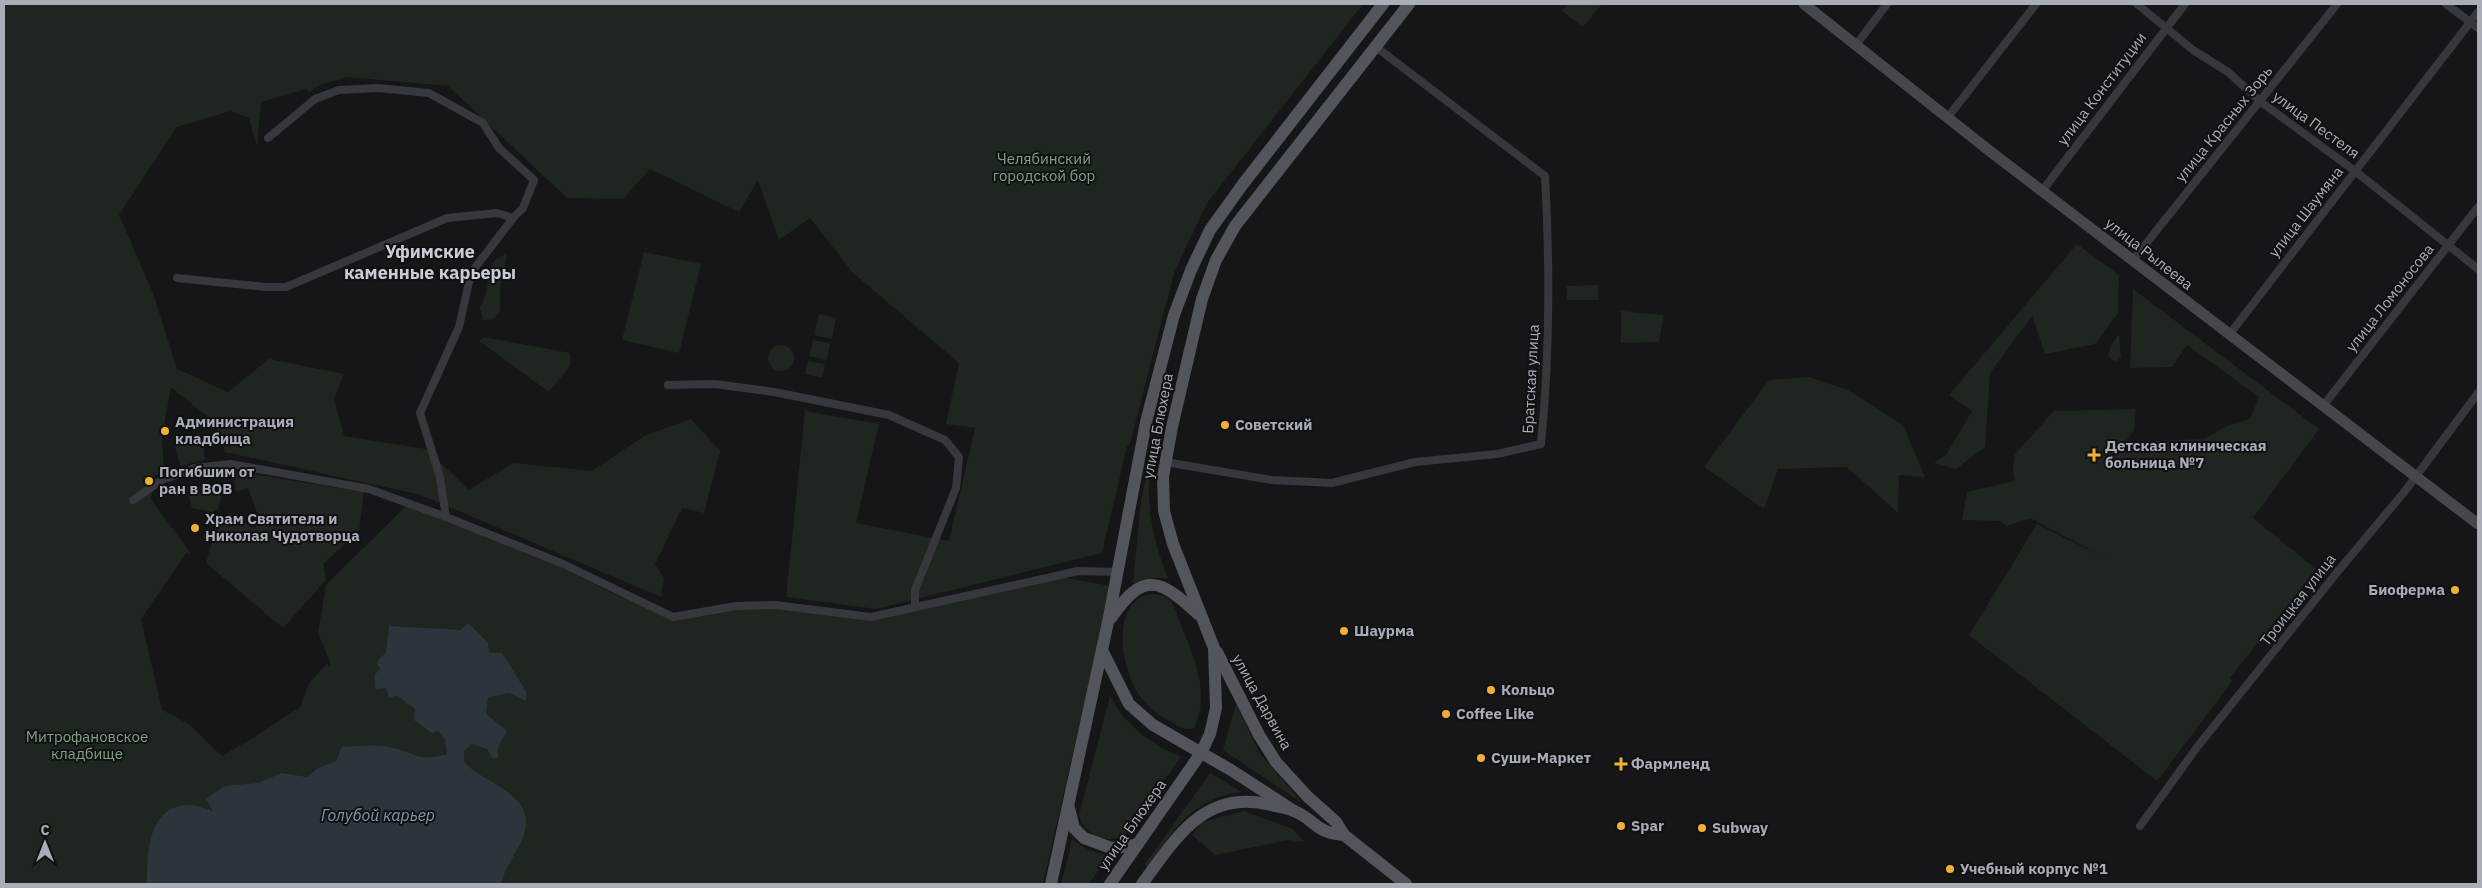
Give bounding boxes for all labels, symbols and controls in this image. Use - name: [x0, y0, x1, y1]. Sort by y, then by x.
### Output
- street label: улица Конституции: [2053, 28, 2150, 149]
- street label: улица Красных Зорь: [2171, 62, 2276, 186]
- street label: улица Пестеля: [2269, 87, 2364, 163]
- park label: Челябинский городской бор: [993, 149, 1095, 185]
- street label: улица Шаумяна: [2264, 162, 2347, 261]
- street label: улица Рылеева: [2102, 213, 2197, 294]
- district label: Уфимские каменные карьеры: [344, 240, 516, 284]
- street label: улица Ломоносова: [2341, 240, 2438, 356]
- street label: Братская улица: [1518, 324, 1543, 434]
- street label: улица Блюхера: [1138, 372, 1177, 480]
- place label: Администрация кладбища: [175, 412, 294, 448]
- place label: Советский: [1235, 415, 1312, 434]
- marker: Советский: [1219, 419, 1231, 431]
- marker: Администрация кладбища: [159, 425, 171, 437]
- place label: Детская клиническая больница №7: [2105, 436, 2267, 472]
- marker: Детская клиническая больница №7: [2087, 448, 2101, 462]
- place label: Погибшим от ран в ВОВ: [159, 462, 255, 498]
- marker: Погибшим от ран в ВОВ: [143, 475, 155, 487]
- place label: Храм Святителя и Николая Чудотворца: [205, 509, 360, 545]
- marker: Храм Святителя и Николая Чудотворца: [189, 522, 201, 534]
- street label: Троицкая улица: [2256, 550, 2340, 650]
- place label: Биоферма: [2368, 580, 2445, 599]
- marker: Биоферма: [2449, 584, 2461, 596]
- place label: Шаурма: [1354, 621, 1415, 640]
- marker: Шаурма: [1338, 625, 1350, 637]
- street label: улица Дарвина: [1228, 651, 1297, 753]
- place label: Кольцо: [1501, 680, 1555, 699]
- marker: Кольцо: [1485, 684, 1497, 696]
- place label: Coffee Like: [1456, 704, 1534, 723]
- marker: Coffee Like: [1440, 708, 1452, 720]
- park label: Митрофановское кладбище: [26, 727, 148, 763]
- place label: Суши-Маркет: [1491, 748, 1592, 767]
- marker: Суши-Маркет: [1475, 752, 1487, 764]
- place label: Фармленд: [1631, 754, 1710, 773]
- marker: Фармленд: [1615, 758, 1627, 770]
- street label: улица Блюхера: [1093, 775, 1170, 874]
- water label: Голубой карьер: [321, 805, 435, 825]
- place label: Spar: [1631, 816, 1664, 835]
- north arrow: [20, 818, 70, 868]
- place label: Subway: [1712, 818, 1768, 837]
- marker: Spar: [1615, 820, 1627, 832]
- text: С: [40, 821, 50, 839]
- marker: Subway: [1696, 822, 1708, 834]
- place label: Учебный корпус №1: [1960, 859, 2108, 878]
- marker: Учебный корпус №1: [1944, 863, 1956, 875]

